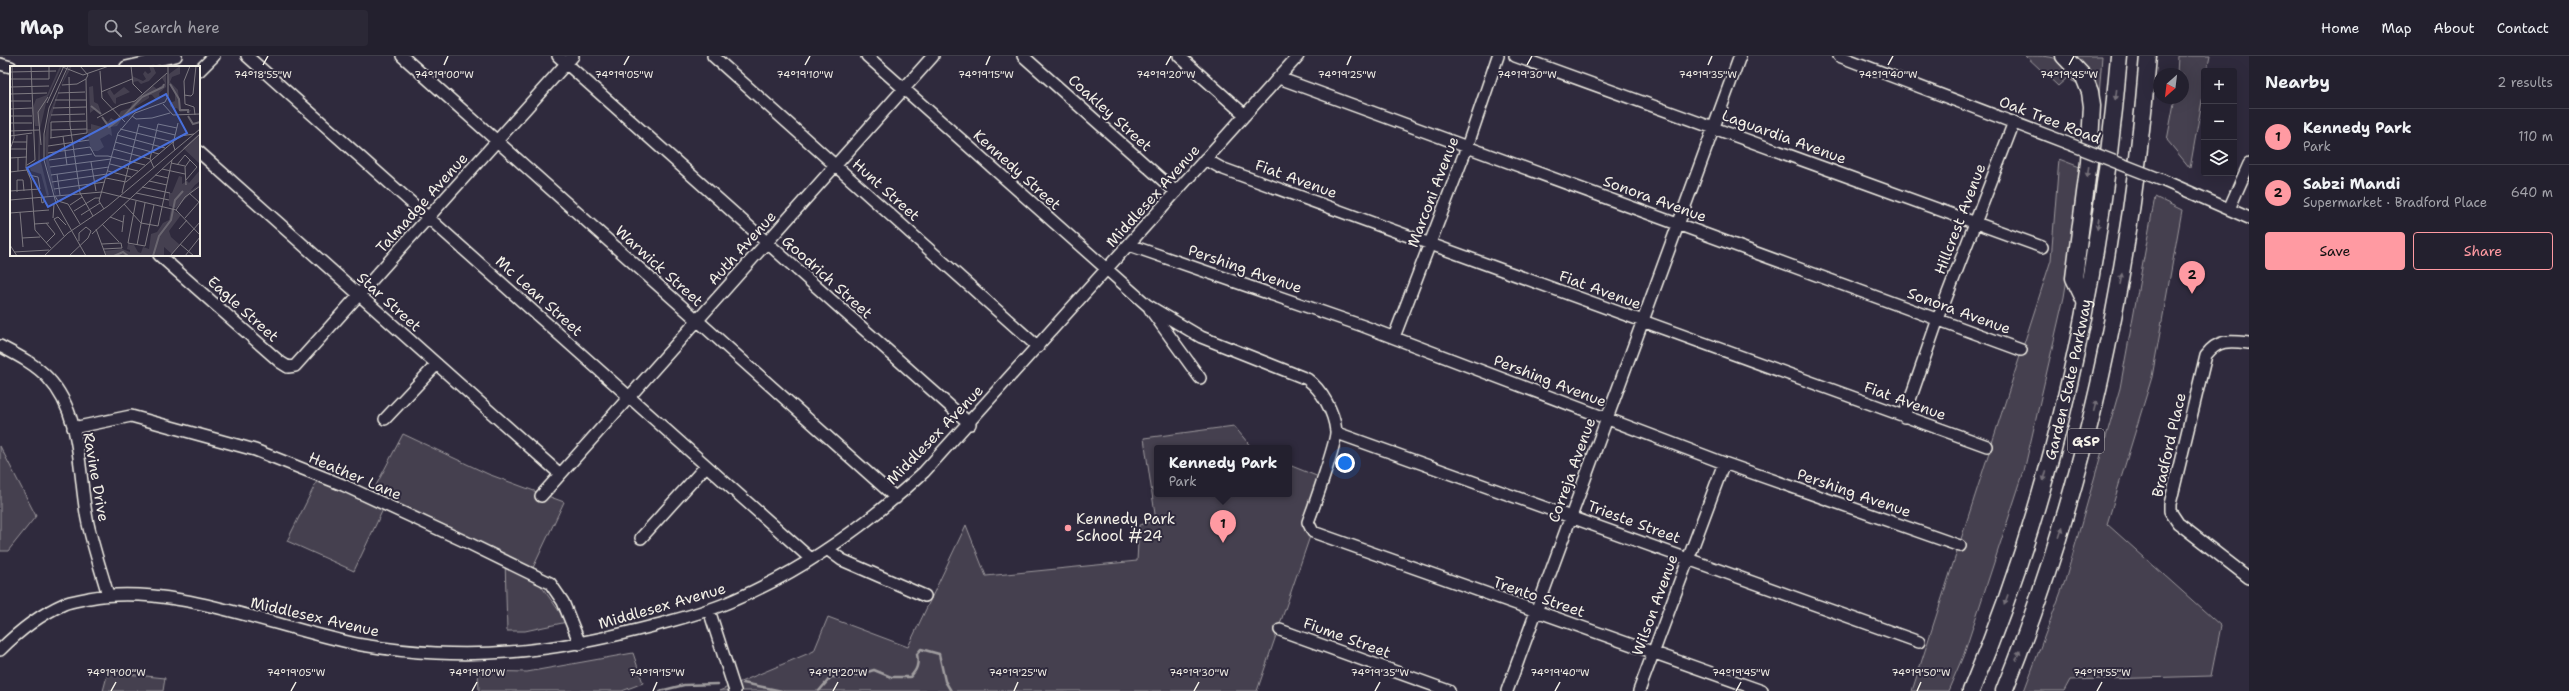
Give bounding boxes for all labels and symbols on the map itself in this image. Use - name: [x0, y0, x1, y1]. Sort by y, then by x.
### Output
- inset map: [10, 66, 200, 256]
- text: 74°18'55"W: [234, 68, 292, 81]
- text: 74°19'00"W: [414, 68, 474, 81]
- text: 74°19'05"W: [595, 68, 654, 81]
- text: 74°19'10"W: [777, 68, 834, 81]
- text: 74°19'15"W: [958, 68, 1014, 81]
- text: 74°19'20"W: [1136, 68, 1196, 81]
- text: 74°19'25"W: [1318, 68, 1377, 81]
- text: 74°19'30"W: [1497, 68, 1557, 81]
- text: 74°19'35"W: [1679, 68, 1738, 81]
- text: 74°19'40"W: [1858, 68, 1918, 81]
- text: 74°19'45"W: [2040, 68, 2098, 81]
- north arrow: [2153, 68, 2189, 104]
- street label: Coakley Street: [1064, 70, 1156, 156]
- one-way arrow: [2112, 89, 2119, 101]
- street label: Oak Tree Road: [1996, 91, 2104, 149]
- street label: Laguardia Avenue: [1719, 105, 1849, 169]
- street label: Kennedy Street: [969, 125, 1065, 215]
- street label: Marconi Avenue: [1403, 134, 1463, 250]
- street label: Middlesex Avenue: [1102, 140, 1204, 252]
- street label: Talmadge Avenue: [372, 149, 472, 257]
- street label: Hunt Street: [848, 154, 924, 226]
- street label: Fiat Avenue: [1252, 155, 1340, 203]
- street label: Hillcrest Avenue: [1930, 161, 1990, 277]
- one-way arrow: [2085, 166, 2091, 178]
- street label: Sonora Avenue: [1601, 171, 1709, 227]
- street label: Auth Avenue: [703, 207, 781, 289]
- one-way arrow: [2095, 218, 2101, 230]
- street label: Warwick Street: [611, 221, 707, 311]
- street label: Goodrich Street: [777, 231, 877, 323]
- street label: Pershing Avenue: [1185, 240, 1305, 298]
- street label: Mc Lean Street: [491, 251, 587, 341]
- pin: 2: [2179, 261, 2205, 294]
- street label: Fiat Avenue: [1556, 266, 1644, 314]
- street label: Star Street: [353, 268, 425, 336]
- street label: Eagle Street: [203, 272, 283, 346]
- one-way arrow: [2118, 273, 2124, 285]
- street label: Sonora Avenue: [1905, 283, 2013, 339]
- street label: Garden State Parkway: [2040, 297, 2096, 462]
- street label: Pershing Avenue: [1491, 350, 1609, 412]
- street label: Fiat Avenue: [1861, 377, 1949, 425]
- street label: Middlesex Avenue: [882, 381, 988, 489]
- street label: Bradford Place: [2147, 391, 2191, 499]
- one-way arrow: [2092, 400, 2098, 413]
- street label: Correja Avenue: [1544, 415, 1600, 525]
- road number: GSP: [2068, 429, 2104, 453]
- street label: Ravine Drive: [78, 431, 114, 523]
- street label: Heather Lane: [305, 447, 405, 505]
- your location: [1335, 453, 1355, 473]
- street label: Pershing Avenue: [1794, 464, 1914, 522]
- one-way arrow: [2041, 470, 2047, 482]
- street label: Trieste Street: [1585, 496, 1683, 548]
- place label: Kennedy Park School #24: [1076, 509, 1175, 546]
- pin: 1: [1210, 510, 1236, 543]
- marker: Kennedy Park School #24: [1063, 523, 1073, 533]
- one-way arrow: [2058, 525, 2064, 537]
- street label: Wilson Avenue: [1627, 552, 1683, 658]
- street label: Trento Street: [1490, 572, 1588, 622]
- street label: Middlesex Avenue: [596, 578, 728, 634]
- street label: Middlesex Avenue: [249, 592, 381, 642]
- one-way arrow: [2002, 594, 2008, 606]
- street label: Fiume Street: [1301, 613, 1393, 663]
- one-way arrow: [2016, 648, 2022, 660]
- text: 74°19'00"W: [86, 666, 146, 679]
- text: 74°19'05"W: [267, 666, 326, 679]
- text: 74°19'10"W: [449, 666, 506, 679]
- text: 74°19'15"W: [629, 666, 685, 679]
- text: 74°19'20"W: [808, 666, 868, 679]
- text: 74°19'25"W: [989, 666, 1048, 679]
- text: 74°19'30"W: [1169, 666, 1229, 679]
- text: 74°19'35"W: [1351, 666, 1410, 679]
- text: 74°19'40"W: [1530, 666, 1590, 679]
- text: 74°19'45"W: [1712, 666, 1770, 679]
- text: 74°19'50"W: [1892, 666, 1951, 679]
- text: 74°19'55"W: [2073, 666, 2131, 679]

